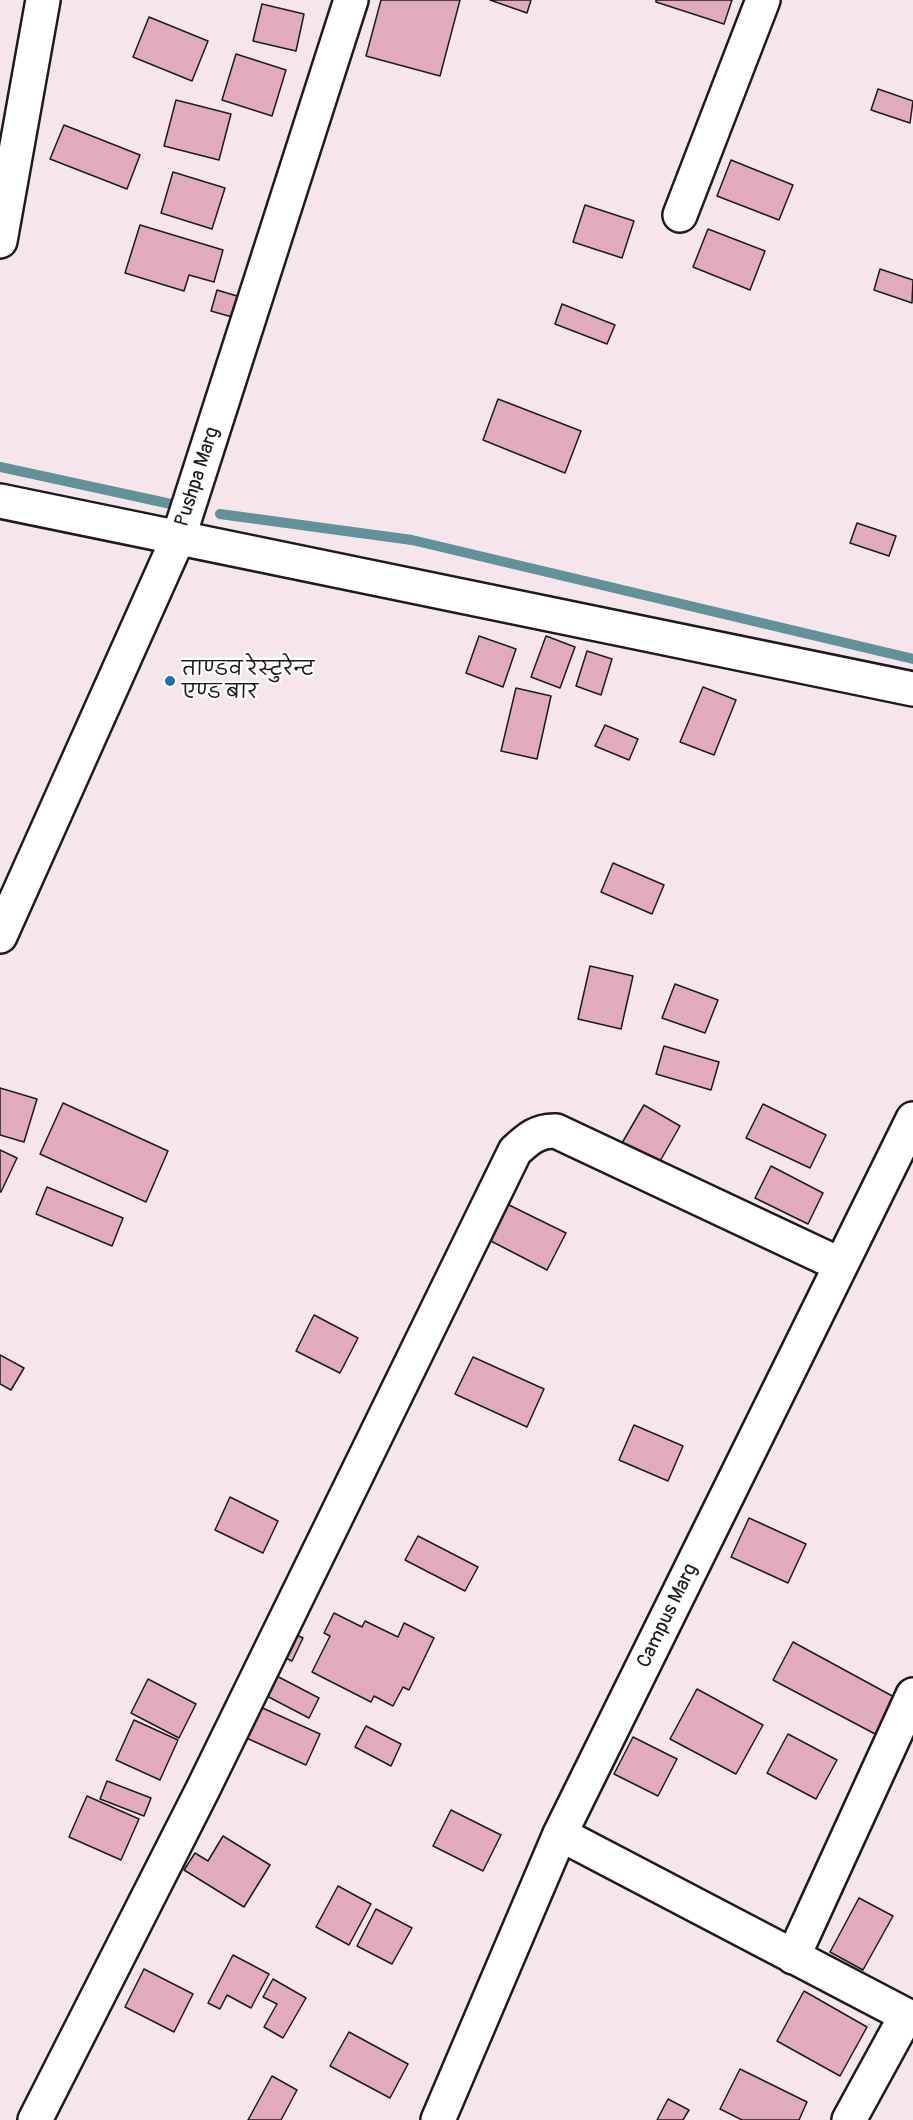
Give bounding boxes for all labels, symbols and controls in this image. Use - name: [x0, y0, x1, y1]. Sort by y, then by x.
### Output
- street label: Pushpa Marg: [171, 424, 225, 530]
- place label: ताण्डव रेस्टुरेन्ट एण्ड बार: [182, 658, 314, 705]
- marker: ताण्डव रेस्टुरेन्ट एण्ड बार: [163, 674, 177, 688]
- street label: Campus Marg: [632, 1560, 704, 1672]

